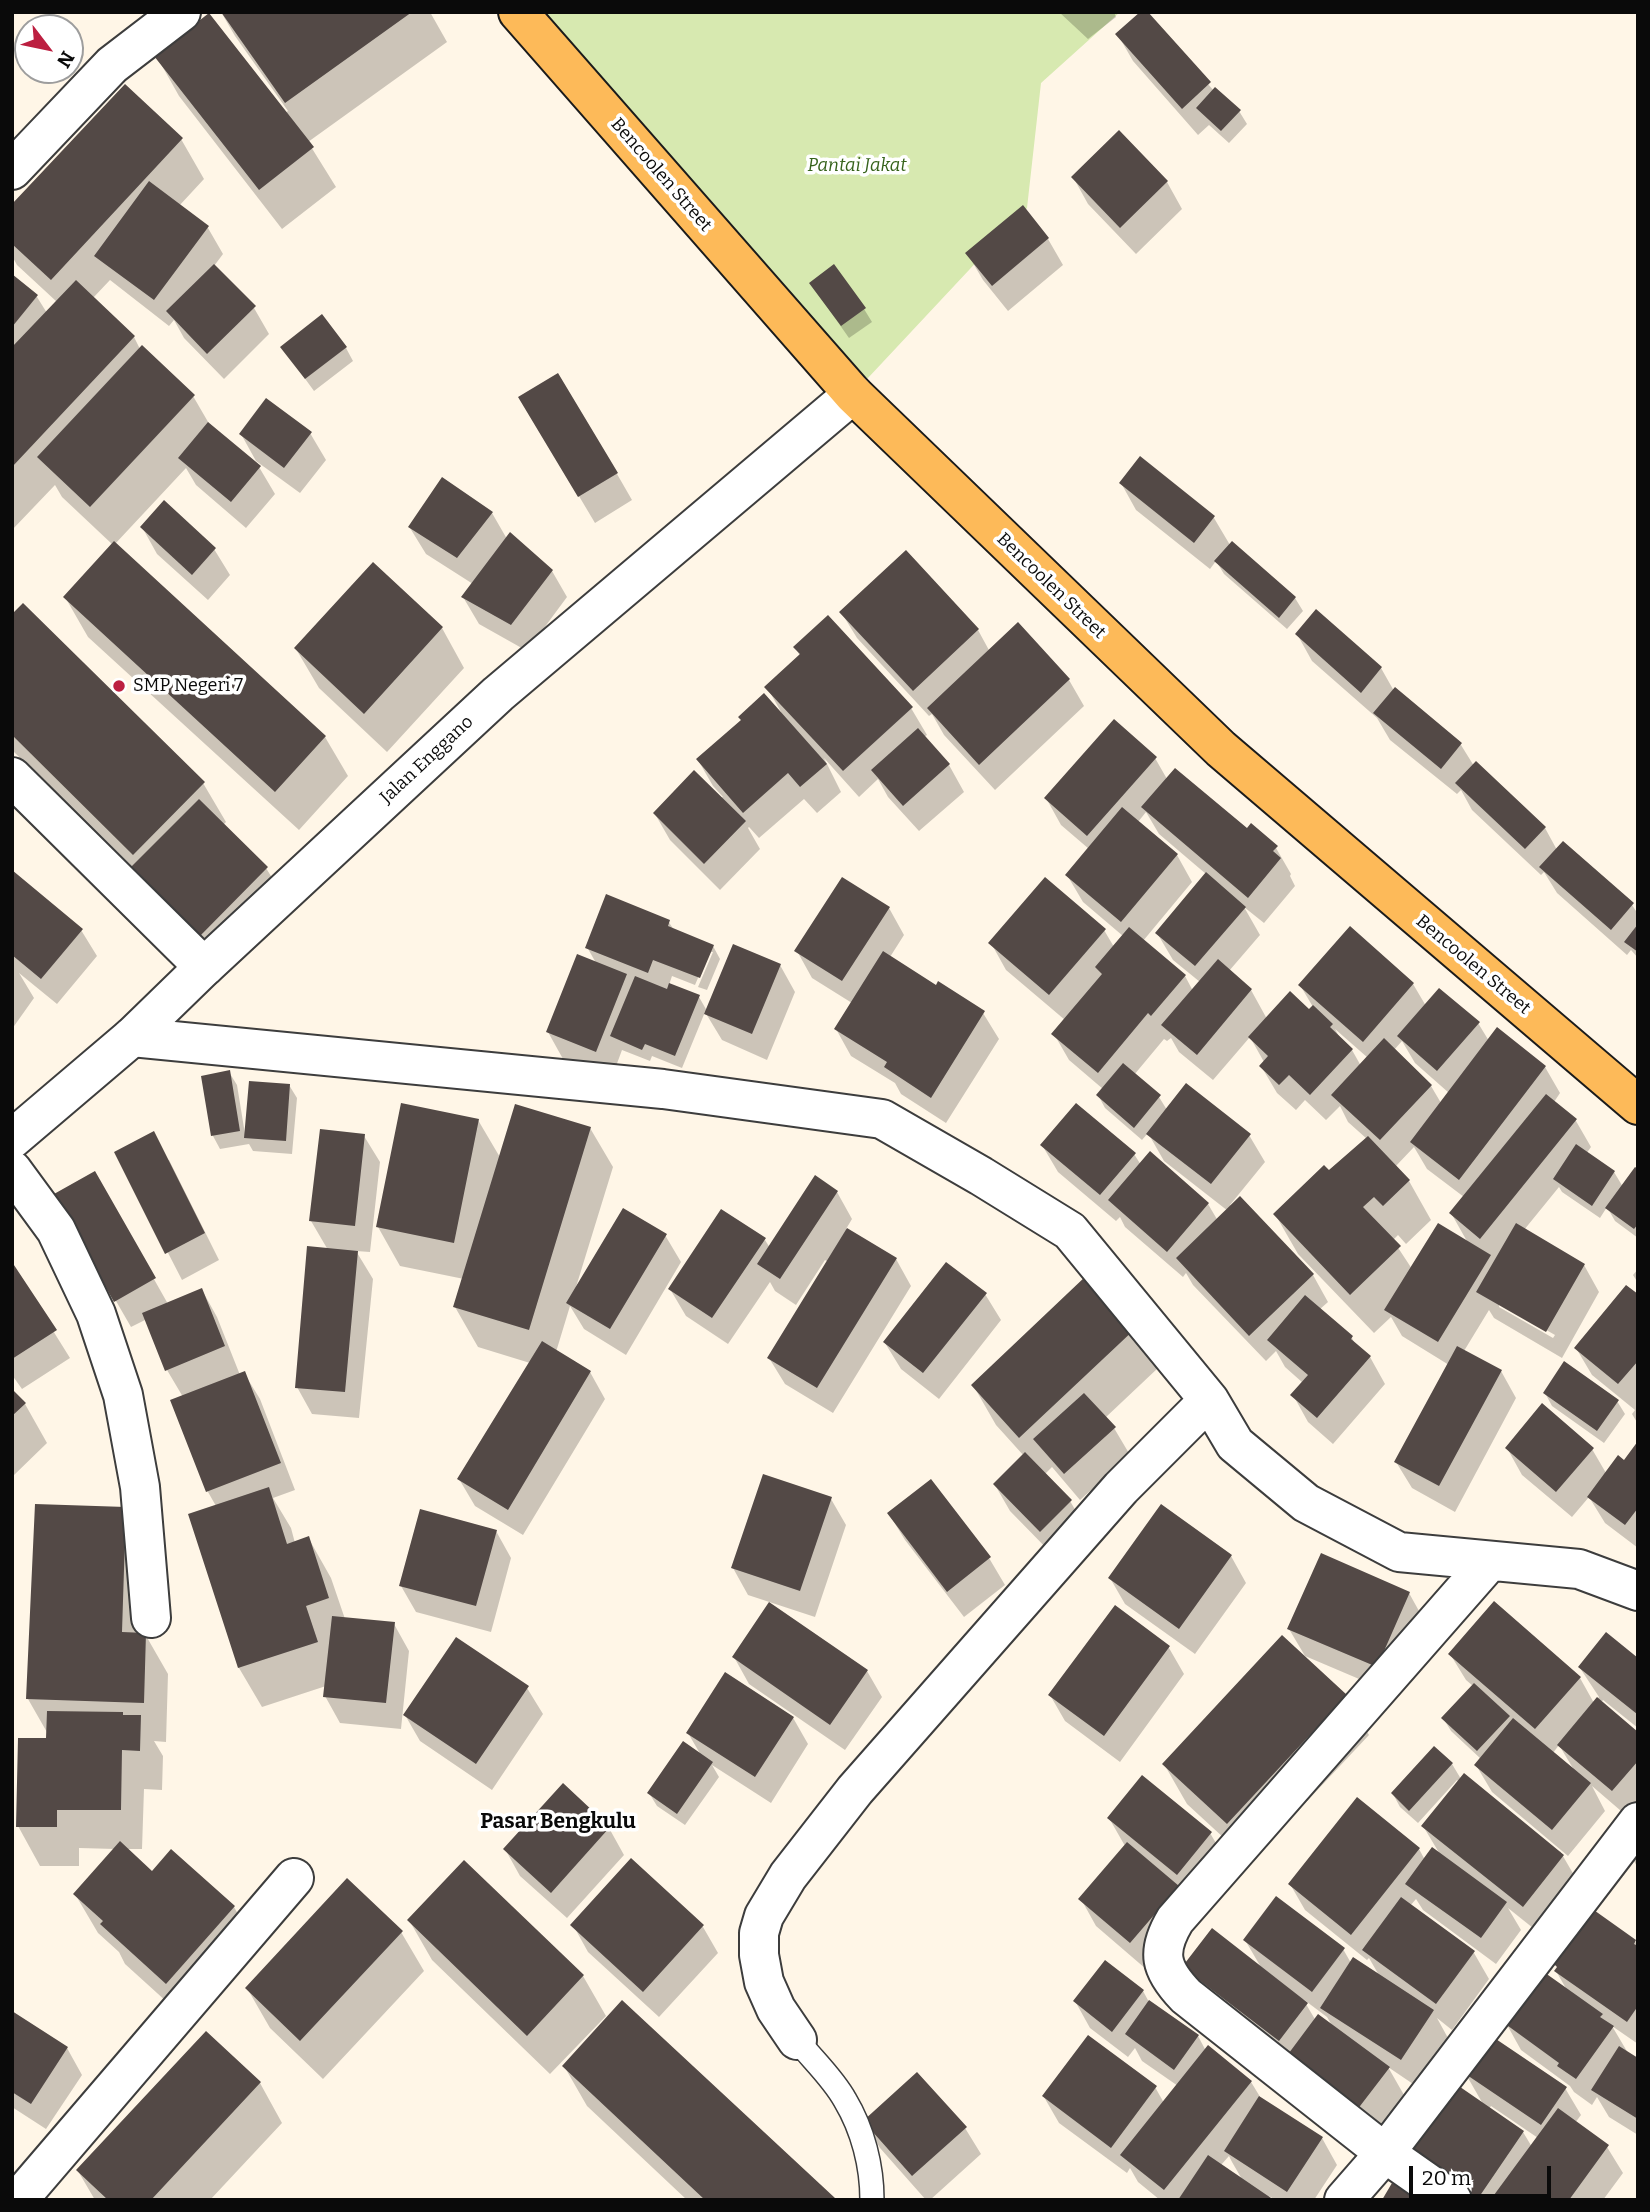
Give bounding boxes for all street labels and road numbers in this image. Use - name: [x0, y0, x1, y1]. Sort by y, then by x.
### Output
- street label: Bencoolen Street: [606, 114, 716, 236]
- street label: Bencoolen Street: [992, 529, 1110, 643]
- street label: Jalan Enggano: [376, 711, 478, 809]
- street label: Bencoolen Street: [1411, 911, 1535, 1019]

